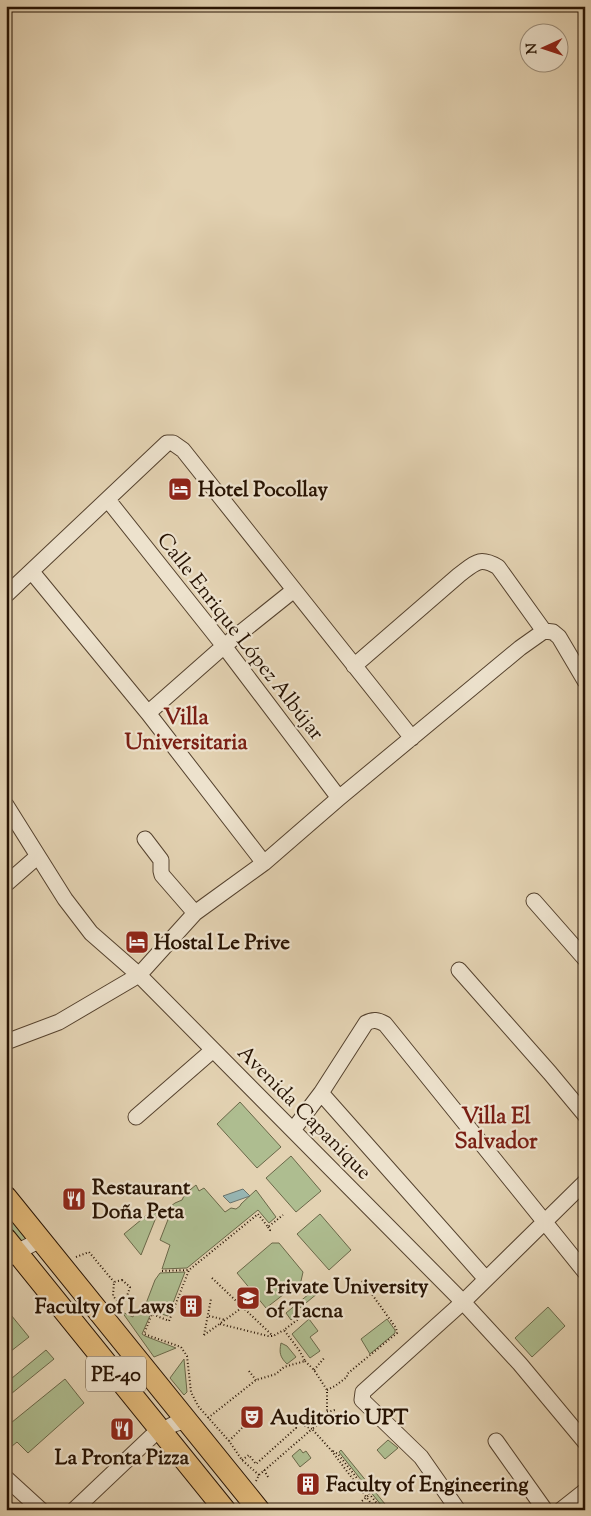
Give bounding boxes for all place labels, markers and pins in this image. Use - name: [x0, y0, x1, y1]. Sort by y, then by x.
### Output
- hotel icon: Hotel Pocollay: [167, 476, 193, 502]
- place label: Hotel Pocollay: [198, 476, 329, 506]
- hotel icon: Hostal Le Prive: [124, 929, 150, 955]
- place label: Hostal Le Prive: [154, 929, 290, 959]
- place label: Restaurant Doña Peta: [92, 1174, 191, 1228]
- restaurant icon: Restaurant Doña Peta: [61, 1186, 87, 1212]
- place label: Private University of Tacna: [266, 1273, 429, 1327]
- school or university icon: Private University of Tacna: [235, 1285, 261, 1311]
- place label: Faculty of Laws: [35, 1293, 174, 1323]
- building icon: Faculty of Laws: [178, 1293, 204, 1319]
- theatre icon: Auditorio UPT: [239, 1404, 265, 1430]
- place label: Auditorio UPT: [270, 1404, 408, 1434]
- restaurant icon: La Pronta Pizza: [109, 1416, 135, 1442]
- place label: La Pronta Pizza: [55, 1444, 189, 1474]
- building icon: Faculty of Engineering: [295, 1471, 321, 1497]
- place label: Faculty of Engineering: [326, 1471, 529, 1501]

